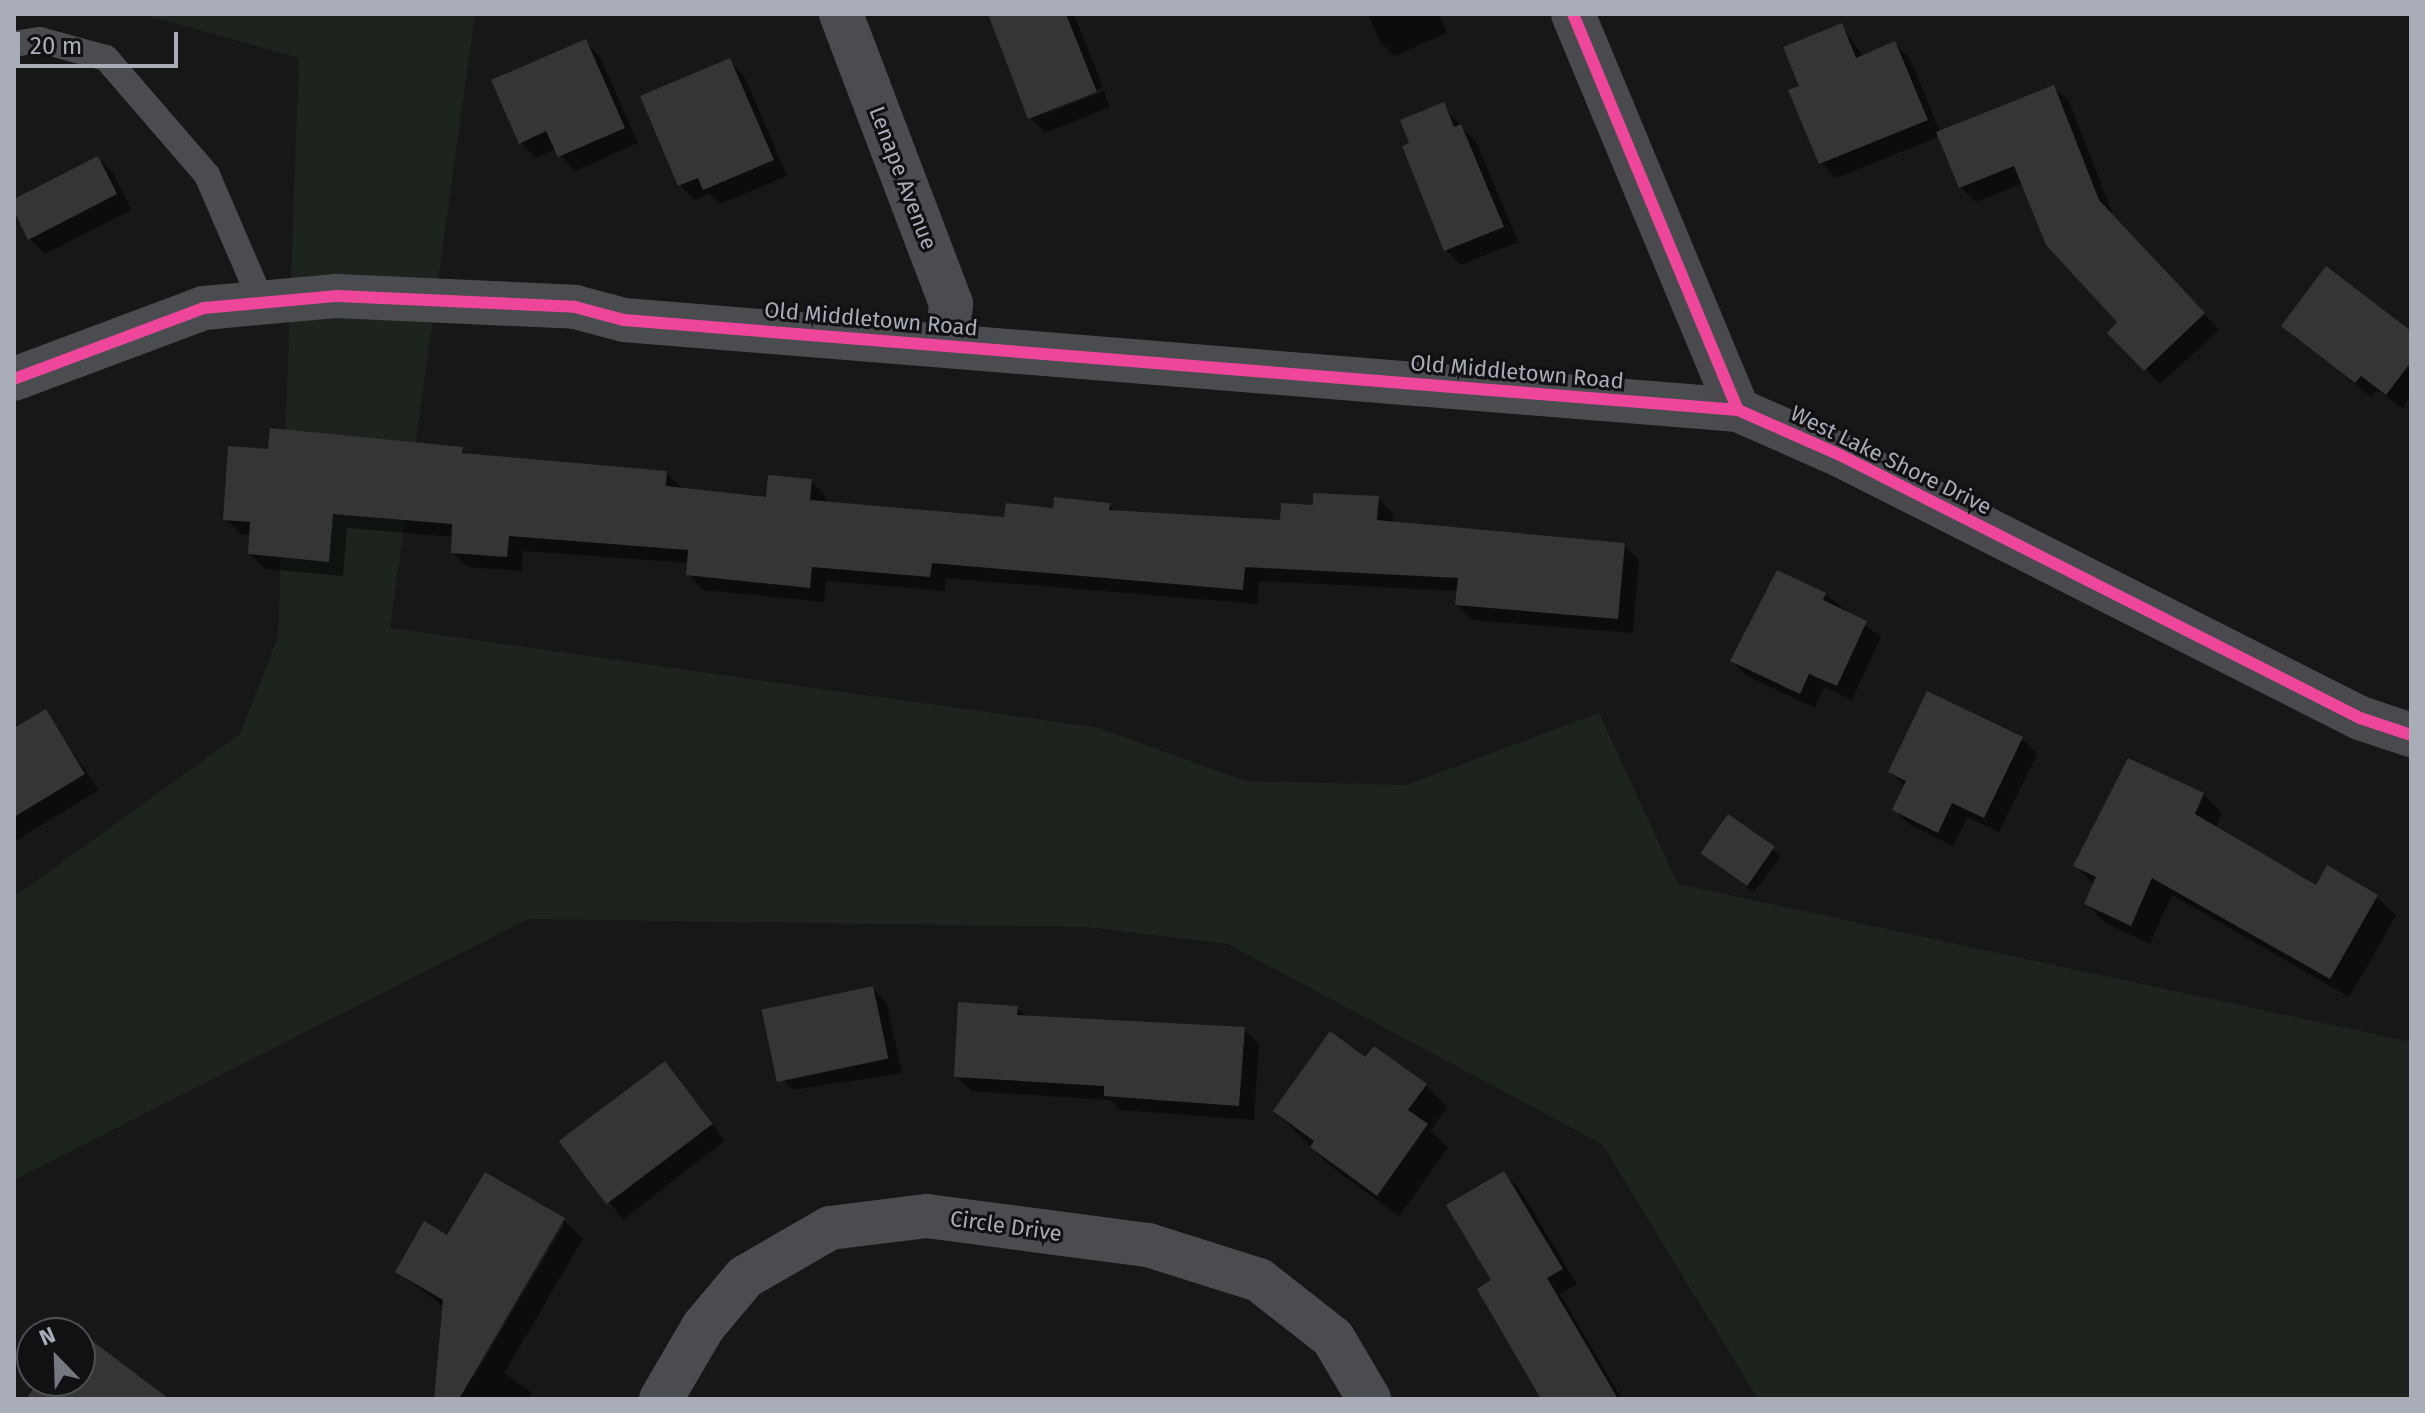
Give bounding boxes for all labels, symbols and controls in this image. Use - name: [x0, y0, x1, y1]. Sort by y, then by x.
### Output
- scale bar: [20, 16, 182, 66]
- text: 20 m: [30, 32, 82, 60]
- street label: Lenape Avenue: [864, 103, 942, 253]
- street label: Old Middletown Road: [763, 297, 979, 341]
- street label: Old Middletown Road: [1409, 350, 1625, 394]
- street label: West Lake Shore Drive: [1786, 400, 1996, 520]
- street label: Circle Drive: [948, 1205, 1064, 1247]
- north arrow: [16, 1317, 96, 1397]
- text: N: [35, 1321, 59, 1352]

